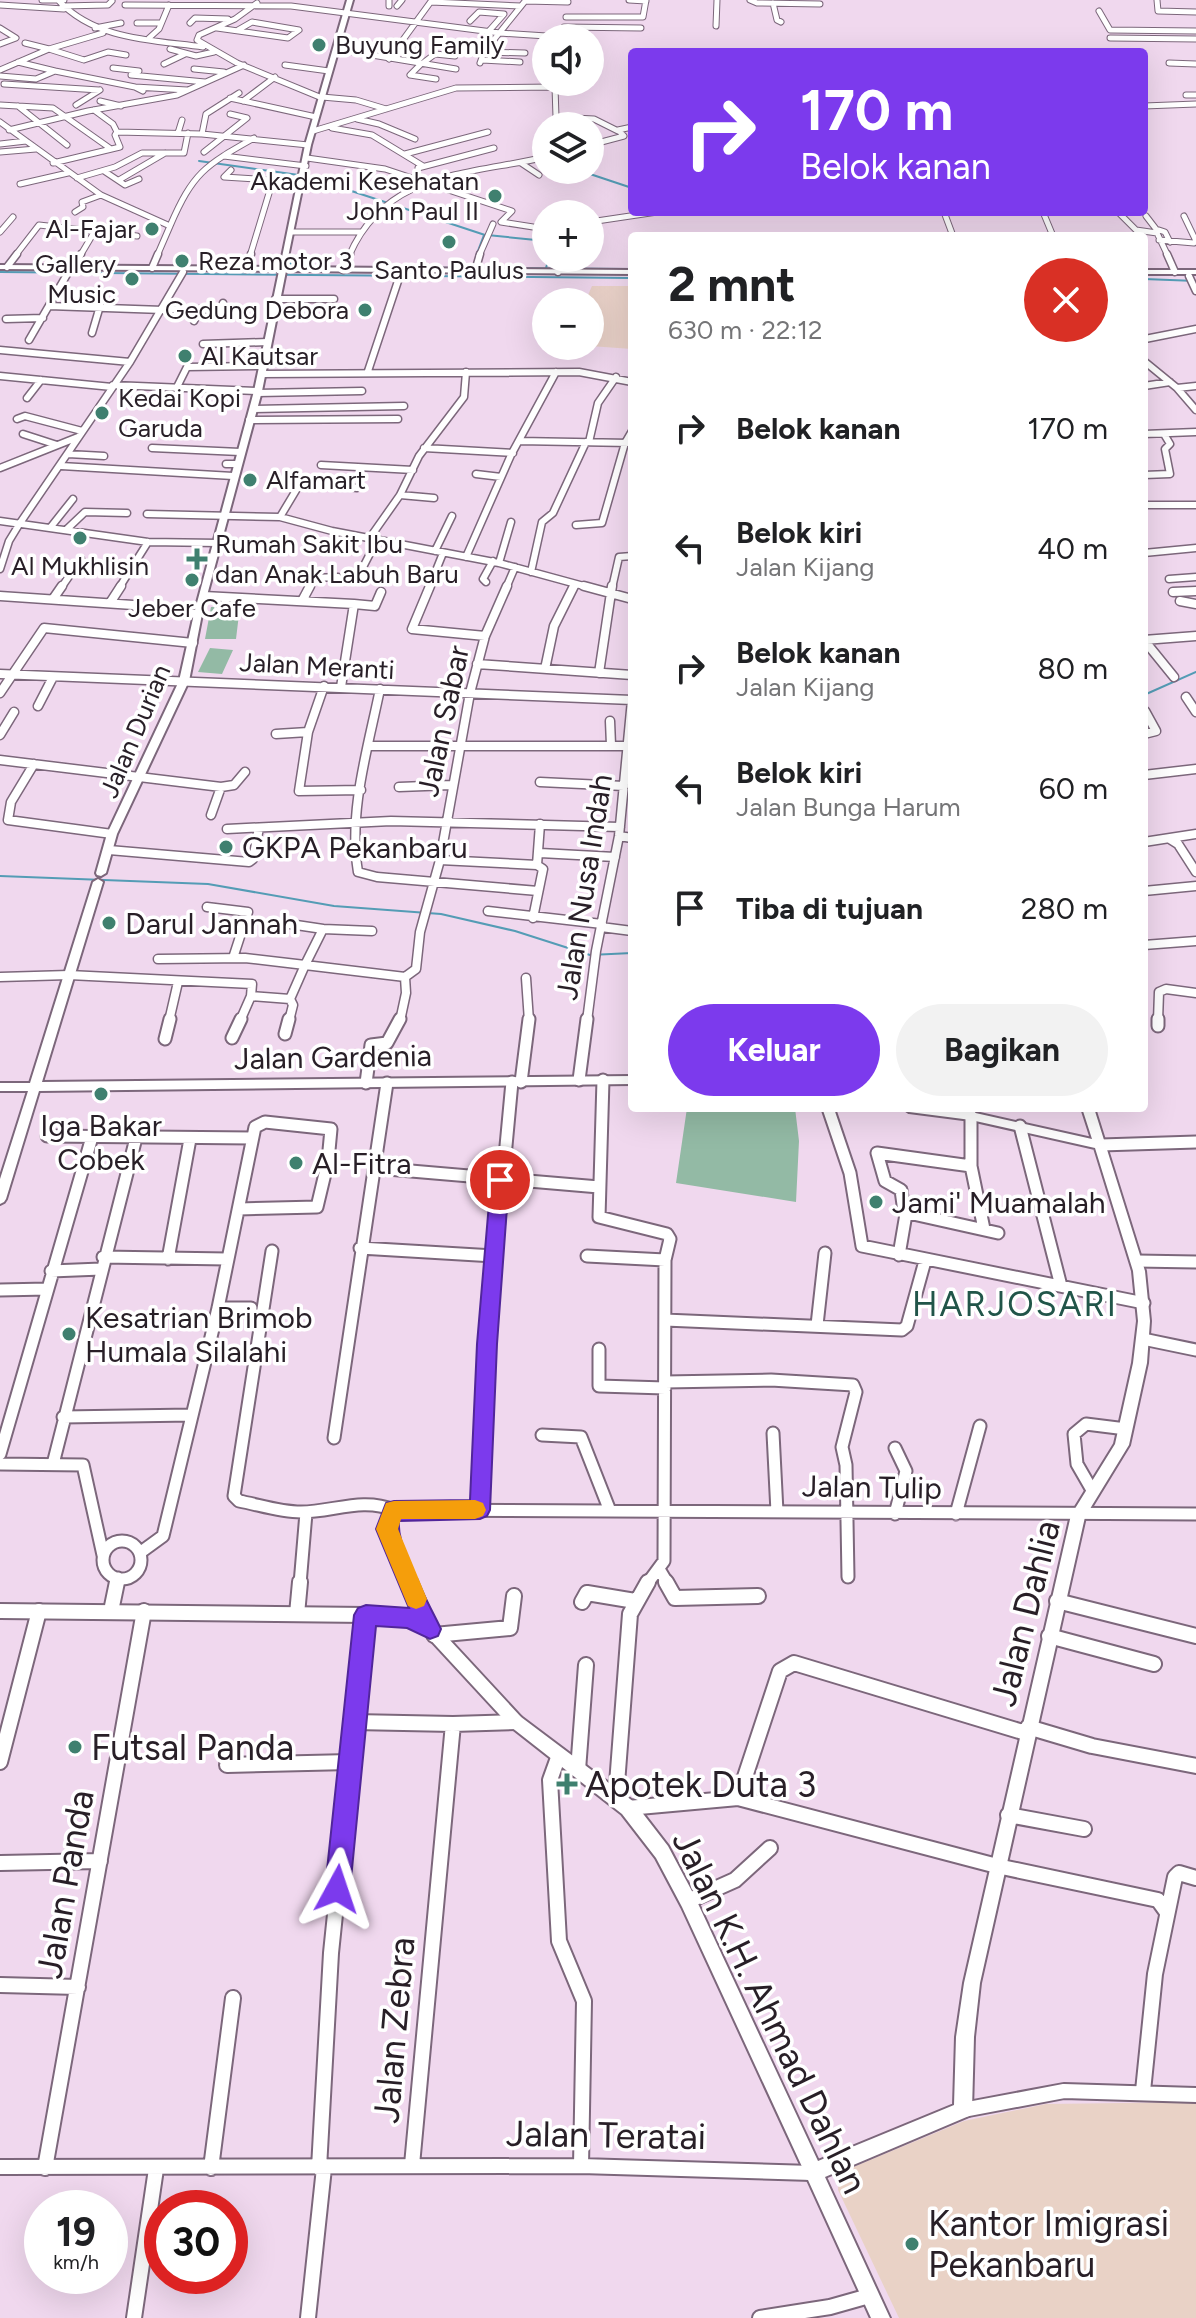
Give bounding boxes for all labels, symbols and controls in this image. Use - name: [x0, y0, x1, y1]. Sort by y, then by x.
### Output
- map controls: [532, 24, 604, 360]
- button: sound: [532, 24, 604, 96]
- place label: Buyung Family: [335, 29, 505, 61]
- marker: Buyung Family: [310, 36, 328, 54]
- text: 170 m: [800, 77, 953, 144]
- icon: right: [668, 80, 772, 184]
- button: layers: [532, 112, 604, 184]
- text: Belok kanan: [800, 145, 991, 188]
- place label: Akademi Kesehatan John Paul II: [250, 165, 479, 227]
- marker: Akademi Kesehatan John Paul II: [486, 187, 504, 205]
- button: +: [532, 200, 604, 272]
- place label: Al-Fajar: [46, 213, 136, 245]
- marker: Al-Fajar: [143, 220, 161, 238]
- marker: Santo Paulus: [440, 233, 458, 251]
- place label: Reza motor 3: [198, 245, 352, 277]
- place label: Gallery Music: [35, 248, 116, 310]
- marker: Reza motor 3: [173, 252, 191, 270]
- place label: Santo Paulus: [374, 254, 524, 286]
- text: 2 mnt: [668, 255, 796, 313]
- button: close: [1024, 258, 1108, 342]
- marker: Gallery Music: [123, 270, 141, 288]
- button: −: [532, 288, 604, 360]
- place label: Gedung Debora: [165, 294, 349, 326]
- marker: Gedung Debora: [356, 301, 374, 319]
- text: 630 m · 22:12: [668, 314, 822, 346]
- place label: Al Kautsar: [201, 340, 318, 372]
- marker: Al Kautsar: [176, 347, 194, 365]
- place label: Kedai Kopi Garuda: [118, 382, 241, 444]
- marker: Kedai Kopi Garuda: [93, 404, 111, 422]
- icon: right: [668, 406, 712, 450]
- text: Belok kanan: [736, 410, 901, 447]
- text: 170 m: [1027, 410, 1108, 447]
- place label: Alfamart: [266, 464, 366, 496]
- marker: Alfamart: [241, 471, 259, 489]
- text: Belok kiri: [736, 514, 862, 551]
- icon: left: [668, 526, 712, 570]
- place label: Rumah Sakit Ibu dan Anak Labuh Baru: [215, 528, 459, 590]
- marker: Al Mukhlisin: [71, 529, 89, 547]
- text: 40 m: [1037, 530, 1108, 567]
- marker: Rumah Sakit Ibu dan Anak Labuh Baru: [186, 548, 208, 570]
- place label: Al Mukhlisin: [11, 550, 149, 582]
- text: Jalan Kijang: [736, 551, 874, 583]
- marker: Jeber Cafe: [183, 571, 201, 589]
- place label: Jeber Cafe: [128, 592, 256, 624]
- text: Belok kanan: [736, 634, 901, 671]
- street label: Jalan Sabar: [409, 642, 477, 800]
- street label: Jalan Meranti: [239, 646, 395, 686]
- icon: right: [668, 646, 712, 690]
- text: 80 m: [1037, 650, 1108, 687]
- street label: Jalan Durian: [93, 660, 177, 802]
- text: Jalan Kijang: [736, 671, 874, 703]
- text: Belok kiri: [736, 754, 862, 791]
- icon: left: [668, 766, 712, 810]
- text: 60 m: [1039, 770, 1108, 807]
- street label: Jalan Nusa Indah: [548, 772, 620, 1002]
- text: Jalan Bunga Harum: [736, 791, 961, 823]
- place label: GKPA Pekanbaru: [242, 829, 468, 866]
- marker: GKPA Pekanbaru: [217, 838, 235, 856]
- icon: arrive: [668, 886, 712, 930]
- text: Tiba di tujuan: [736, 890, 923, 927]
- text: 280 m: [1021, 890, 1108, 927]
- place label: Darul Jannah: [125, 905, 298, 942]
- marker: Darul Jannah: [100, 914, 118, 932]
- button: Keluar: [668, 1004, 880, 1096]
- button: Bagikan: [896, 1004, 1108, 1096]
- street label: Jalan Gardenia: [234, 1037, 432, 1077]
- marker: Iga Bakar Cobek: [92, 1085, 110, 1103]
- place label: Iga Bakar Cobek: [40, 1107, 162, 1178]
- place label: Al-Fitra: [312, 1145, 411, 1182]
- pin: [466, 1146, 534, 1214]
- marker: Al-Fitra: [287, 1154, 305, 1172]
- icon: arrive: [478, 1158, 522, 1202]
- place label: Jami' Muamalah: [892, 1184, 1106, 1221]
- marker: Jami' Muamalah: [867, 1193, 885, 1211]
- district label: HARJOSARI: [912, 1284, 1118, 1325]
- place label: Kesatrian Brimob Humala Silalahi: [85, 1299, 313, 1370]
- marker: Kesatrian Brimob Humala Silalahi: [60, 1325, 78, 1343]
- street label: Jalan Tulip: [802, 1467, 942, 1507]
- street label: Jalan Dahlia: [981, 1516, 1069, 1710]
- place label: Futsal Panda: [91, 1726, 294, 1769]
- marker: Futsal Panda: [66, 1738, 84, 1756]
- place label: Apotek Duta 3: [585, 1763, 816, 1806]
- marker: Apotek Duta 3: [556, 1773, 578, 1795]
- street label: Jalan Panda: [27, 1786, 103, 1982]
- street label: Jalan K.H. Ahmad Dahlan: [663, 1824, 877, 2200]
- position arrow: [295, 1847, 379, 1931]
- street label: Jalan Zebra: [364, 1935, 424, 2125]
- street label: Jalan Teratai: [506, 2112, 706, 2158]
- speed limit sign: 30: [144, 2190, 248, 2294]
- place label: Kantor Imigrasi Pekanbaru: [928, 2202, 1169, 2286]
- text: 19: [56, 2208, 96, 2256]
- marker: Kantor Imigrasi Pekanbaru: [903, 2235, 921, 2253]
- text: km/h: [53, 2250, 99, 2274]

